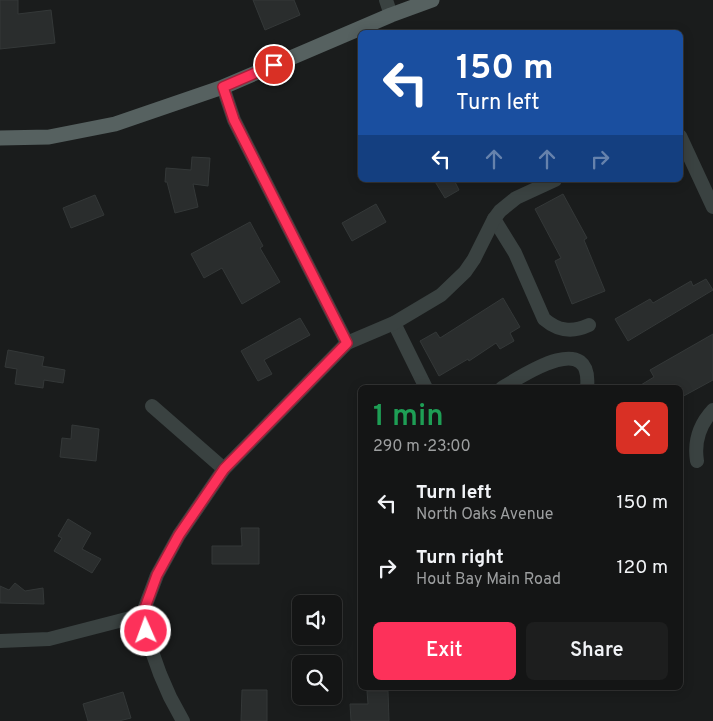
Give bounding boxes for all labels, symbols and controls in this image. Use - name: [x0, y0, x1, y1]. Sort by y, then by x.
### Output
- pin: [253, 44, 295, 86]
- text: 150 m: [456, 47, 554, 91]
- icon: left: [373, 50, 438, 115]
- icon: arrive: [260, 51, 288, 79]
- text: Turn left: [456, 90, 539, 117]
- icon: left: [427, 145, 455, 173]
- icon: ahead: [480, 145, 508, 173]
- icon: ahead: [533, 145, 561, 173]
- icon: right: [586, 145, 614, 173]
- text: 1 min: [373, 399, 444, 436]
- button: close: [616, 402, 668, 454]
- text: 290 m · 23:00: [373, 437, 471, 457]
- text: Turn left: [416, 481, 492, 505]
- icon: left: [373, 489, 401, 517]
- text: 150 m: [616, 491, 668, 515]
- text: North Oaks Avenue: [416, 505, 553, 525]
- text: Turn right: [416, 546, 504, 570]
- icon: right: [373, 554, 401, 582]
- text: 120 m: [617, 556, 668, 580]
- text: Hout Bay Main Road: [416, 570, 561, 590]
- map controls: [292, 595, 342, 705]
- button: sound: [292, 595, 342, 645]
- position arrow: [119, 604, 171, 656]
- button: Exit: [373, 622, 516, 680]
- button: Share: [526, 622, 668, 680]
- button: search: [292, 655, 342, 705]

